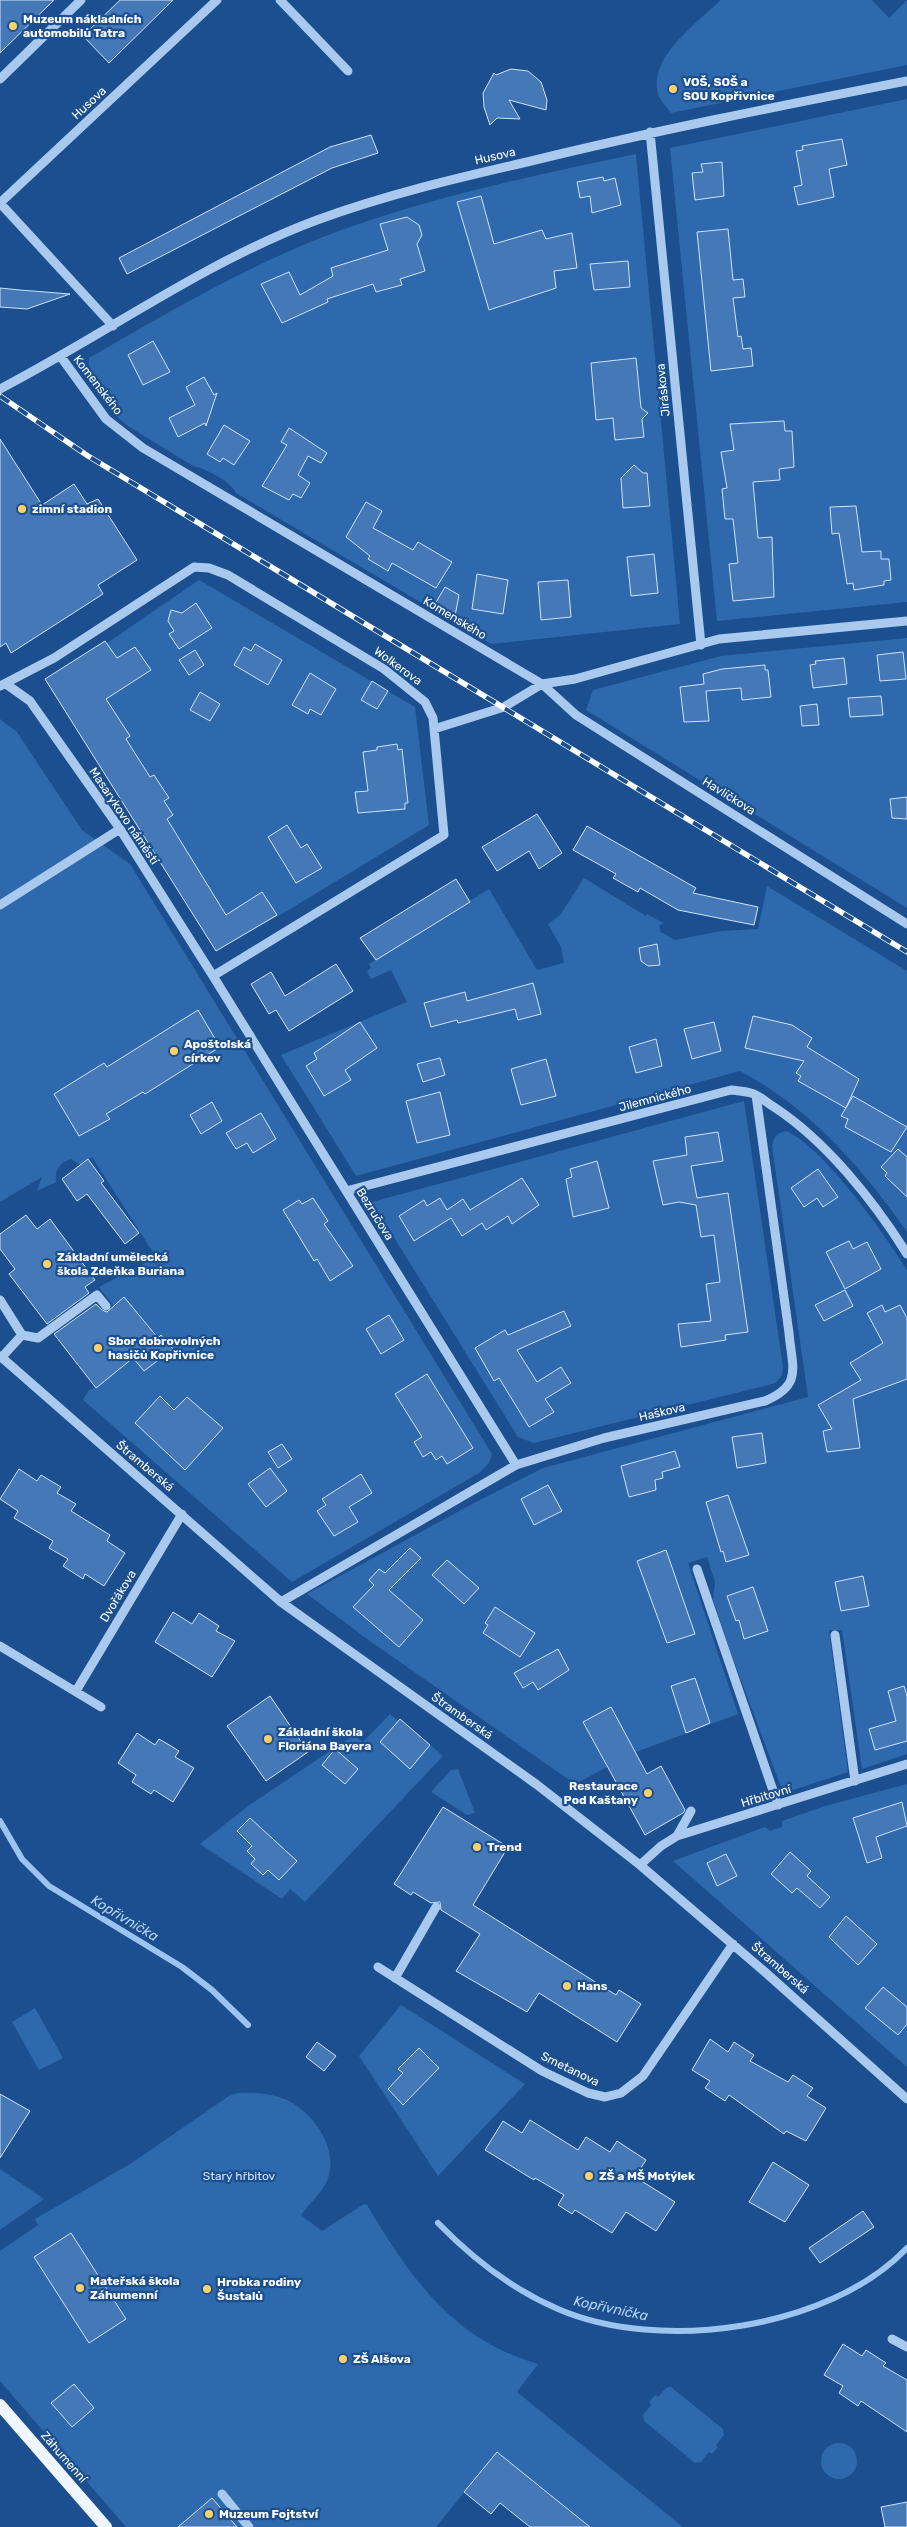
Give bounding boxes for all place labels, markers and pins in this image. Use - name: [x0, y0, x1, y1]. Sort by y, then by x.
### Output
- place label: Muzeum nákladních automobilů Tatra: [23, 12, 142, 40]
- marker: Muzeum nákladních automobilů Tatra: [7, 20, 19, 32]
- place label: VOŠ, SOŠ a SOU Kopřivnice: [683, 75, 775, 103]
- marker: VOŠ, SOŠ a SOU Kopřivnice: [667, 83, 679, 95]
- place label: zimní stadion: [32, 502, 112, 516]
- marker: zimní stadion: [16, 503, 28, 515]
- place label: Apoštolská církev: [184, 1037, 251, 1065]
- marker: Apoštolská církev: [168, 1045, 180, 1057]
- place label: Základní umělecká škola Zdeňka Buriana: [57, 1250, 184, 1278]
- marker: Základní umělecká škola Zdeňka Buriana: [41, 1258, 53, 1270]
- place label: Sbor dobrovolných hasičů Kopřivnice: [108, 1334, 221, 1362]
- marker: Sbor dobrovolných hasičů Kopřivnice: [92, 1342, 104, 1354]
- place label: Základní škola Floriána Bayera: [278, 1725, 371, 1753]
- marker: Základní škola Floriána Bayera: [262, 1733, 274, 1745]
- place label: Restaurace Pod Kaštany: [564, 1779, 638, 1807]
- marker: Restaurace Pod Kaštany: [642, 1787, 654, 1799]
- place label: Trend: [487, 1840, 522, 1854]
- marker: Trend: [471, 1841, 483, 1853]
- place label: Hans: [577, 1979, 608, 1993]
- marker: Hans: [561, 1980, 573, 1992]
- place label: ZŠ a MŠ Motýlek: [599, 2169, 695, 2183]
- marker: ZŠ a MŠ Motýlek: [583, 2170, 595, 2182]
- place label: Mateřská škola Záhumenní: [90, 2274, 180, 2302]
- place label: Hrobka rodiny Šustalů: [217, 2275, 301, 2303]
- marker: Mateřská škola Záhumenní: [74, 2282, 86, 2294]
- marker: Hrobka rodiny Šustalů: [201, 2283, 213, 2295]
- place label: ZŠ Alšova: [353, 2352, 411, 2366]
- marker: ZŠ Alšova: [337, 2353, 349, 2365]
- place label: Muzeum Fojtství: [219, 2507, 320, 2521]
- marker: Muzeum Fojtství: [203, 2508, 215, 2520]

